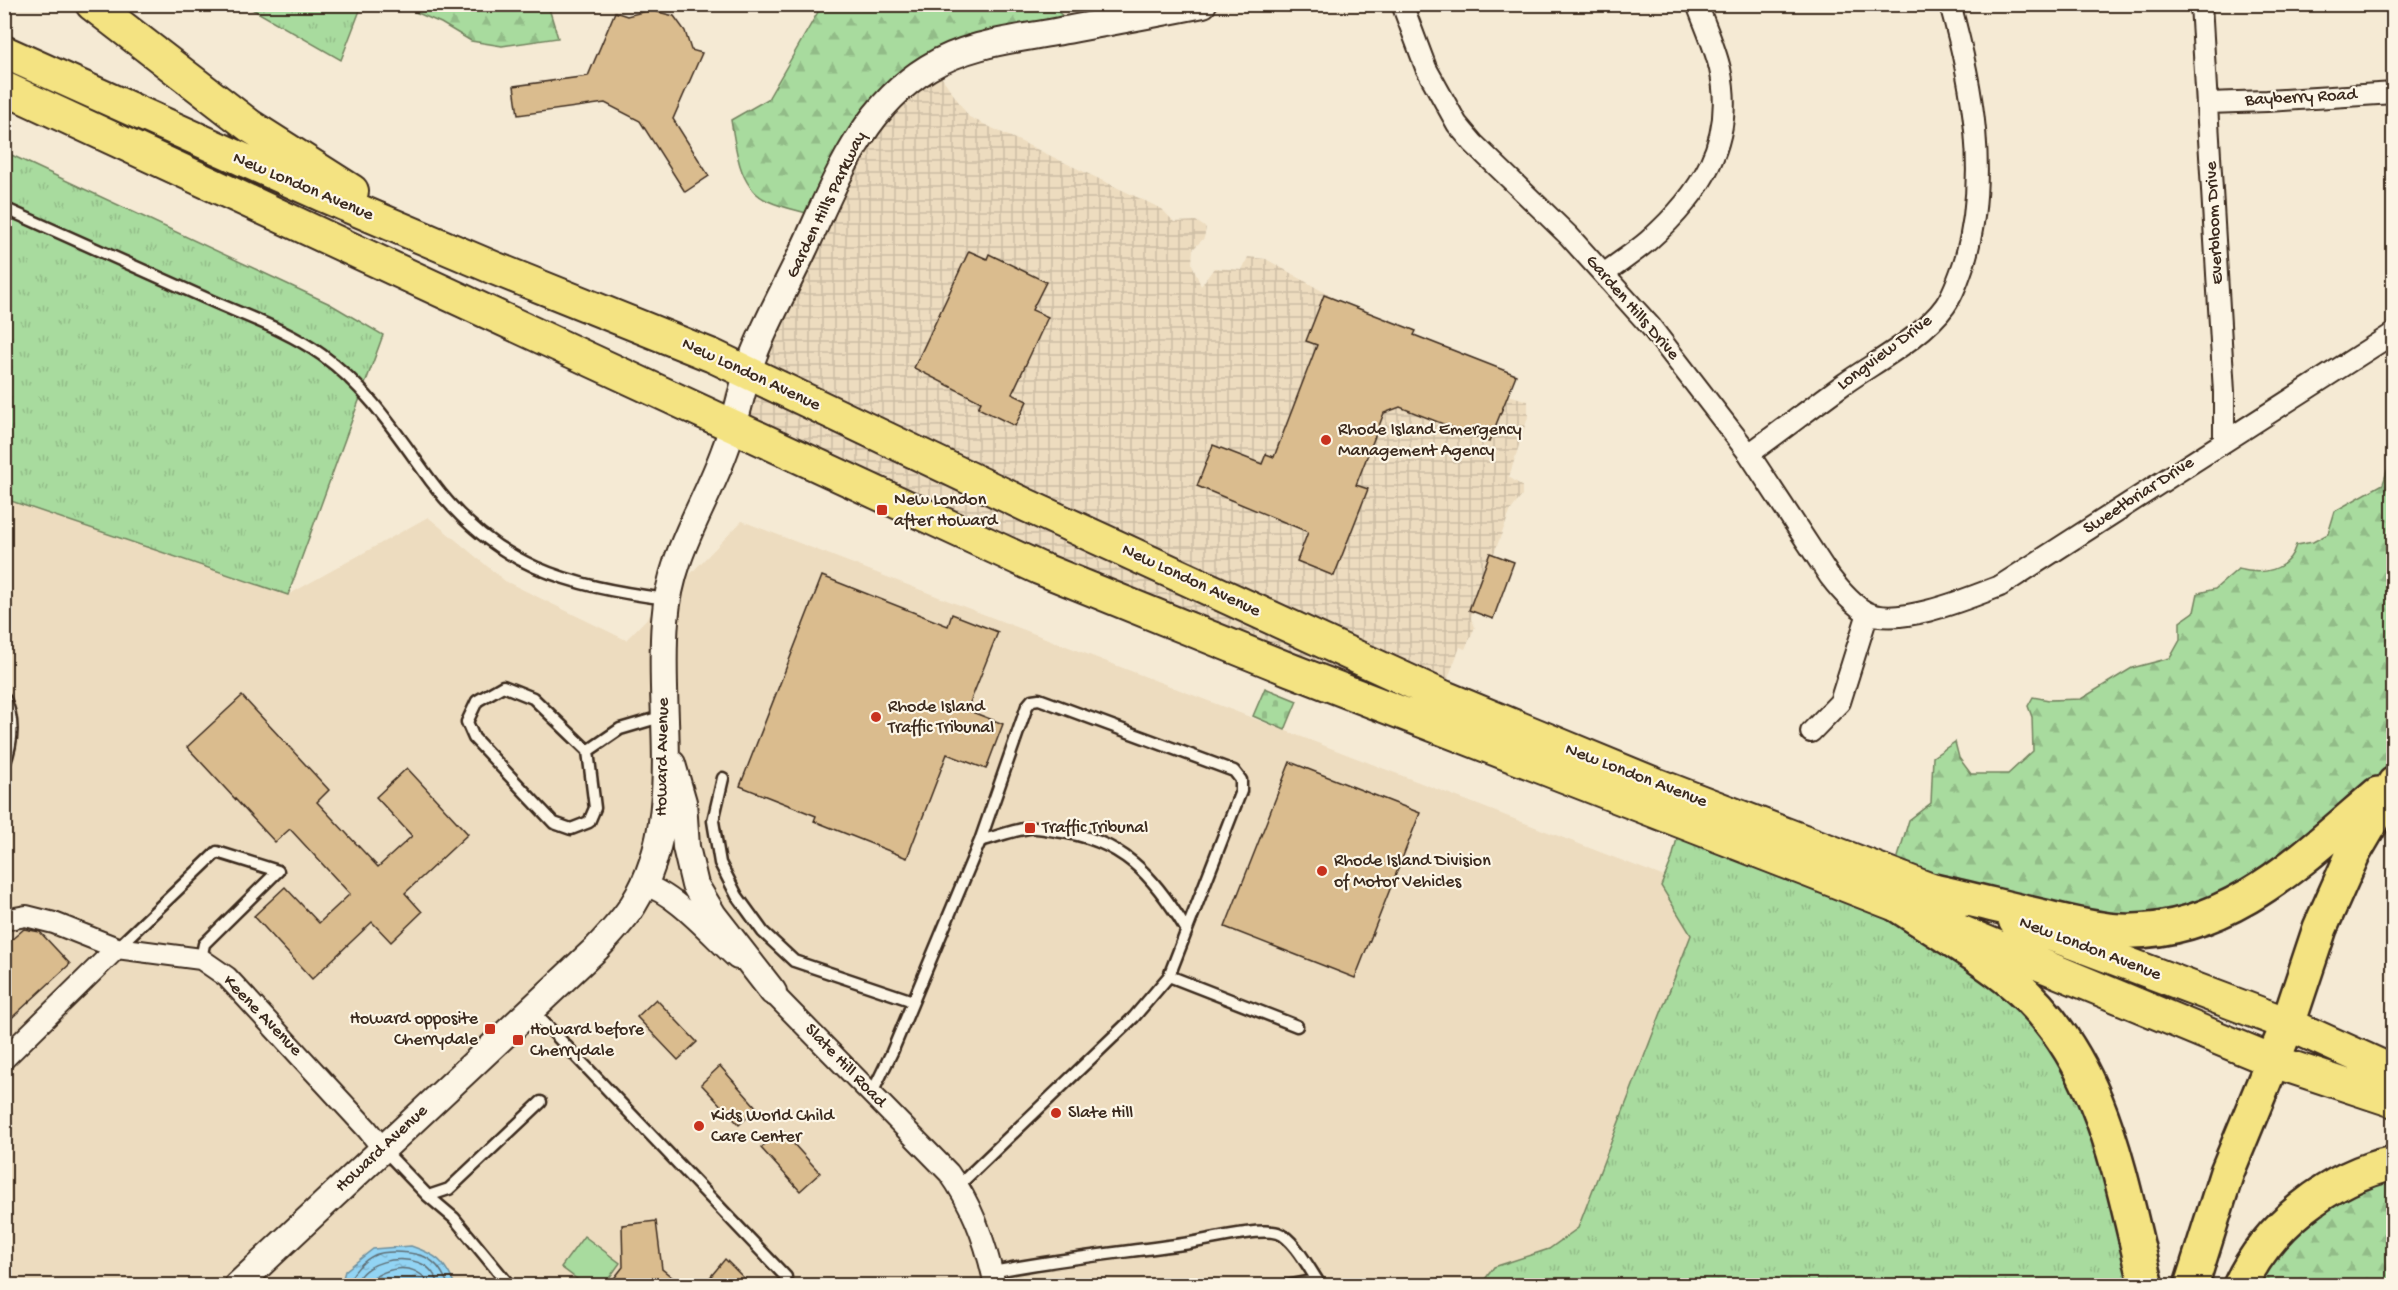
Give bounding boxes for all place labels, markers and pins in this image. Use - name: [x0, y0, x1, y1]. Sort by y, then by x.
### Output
- place label: Rhode Island Emergency Management Agency: [1338, 420, 1522, 462]
- marker: Rhode Island Emergency Management Agency: [1319, 433, 1333, 447]
- place label: New London after Howard: [894, 490, 999, 532]
- marker: New London after Howard: [875, 503, 889, 517]
- place label: Rhode Island Traffic Tribunal: [887, 697, 994, 739]
- marker: Rhode Island Traffic Tribunal: [869, 710, 883, 724]
- place label: Traffic Tribunal: [1041, 818, 1148, 839]
- marker: Traffic Tribunal: [1023, 821, 1037, 835]
- place label: Rhode Island Division of Motor Vehicles: [1334, 851, 1491, 893]
- marker: Rhode Island Division of Motor Vehicles: [1315, 864, 1329, 878]
- place label: Howard opposite Cherrydale: [350, 1009, 479, 1051]
- place label: Howard before Cherrydale: [530, 1020, 645, 1062]
- marker: Howard opposite Cherrydale: [483, 1022, 497, 1036]
- marker: Howard before Cherrydale: [511, 1033, 525, 1047]
- place label: Slate Hill: [1068, 1103, 1133, 1124]
- place label: Kids World Child Care Center: [711, 1106, 835, 1148]
- marker: Slate Hill: [1049, 1106, 1063, 1120]
- marker: Kids World Child Care Center: [692, 1119, 706, 1133]

